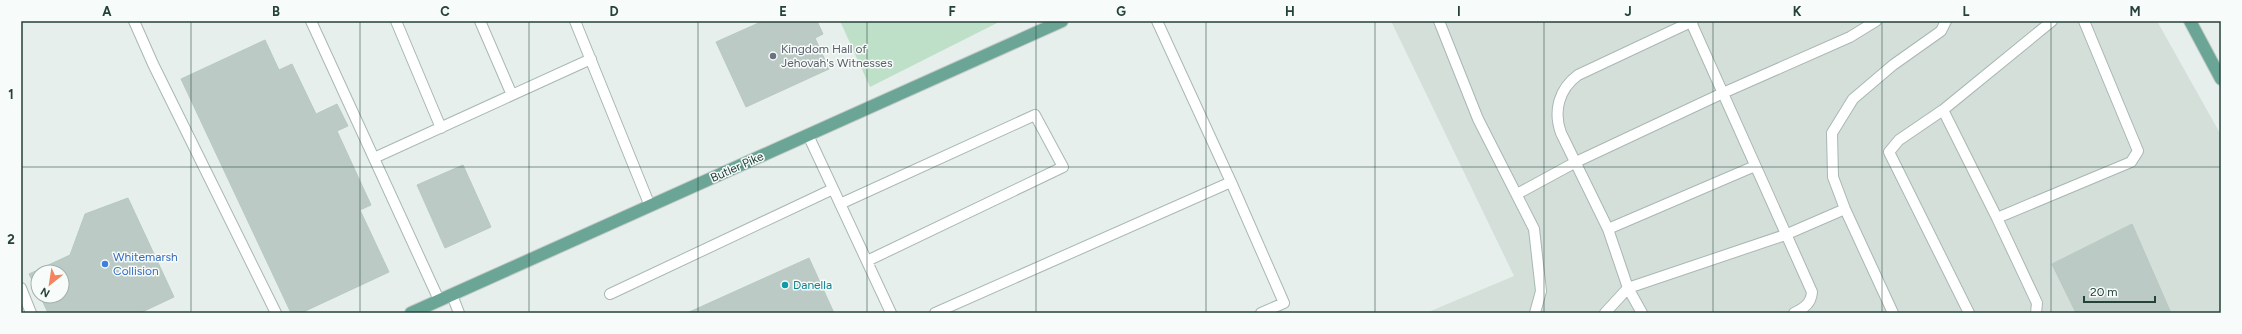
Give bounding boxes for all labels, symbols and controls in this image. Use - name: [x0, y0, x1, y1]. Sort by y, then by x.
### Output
- text: A: [102, 4, 112, 19]
- text: B: [272, 4, 280, 19]
- text: C: [440, 4, 450, 19]
- text: D: [609, 4, 619, 19]
- text: E: [779, 4, 787, 19]
- text: F: [948, 4, 956, 19]
- text: G: [1116, 4, 1126, 19]
- text: H: [1285, 4, 1295, 19]
- text: I: [1457, 4, 1461, 19]
- text: J: [1624, 4, 1632, 19]
- text: K: [1793, 4, 1802, 19]
- text: L: [1963, 4, 1970, 19]
- text: M: [2129, 4, 2141, 19]
- place label: Kingdom Hall of Jehovah's Witnesses: [781, 42, 893, 70]
- marker: Kingdom Hall of Jehovah's Witnesses: [768, 51, 778, 61]
- text: 1: [8, 87, 14, 102]
- street label: Butler Pike: [708, 149, 766, 185]
- text: 2: [7, 232, 15, 247]
- place label: Whitemarsh Collision: [113, 250, 178, 278]
- marker: Whitemarsh Collision: [100, 259, 110, 269]
- north arrow: [30, 264, 70, 304]
- place label: Danella: [793, 278, 832, 292]
- scale bar: [2084, 278, 2155, 304]
- marker: Danella: [780, 280, 790, 290]
- text: N: [38, 284, 52, 300]
- text: 20 m: [2090, 285, 2118, 299]

